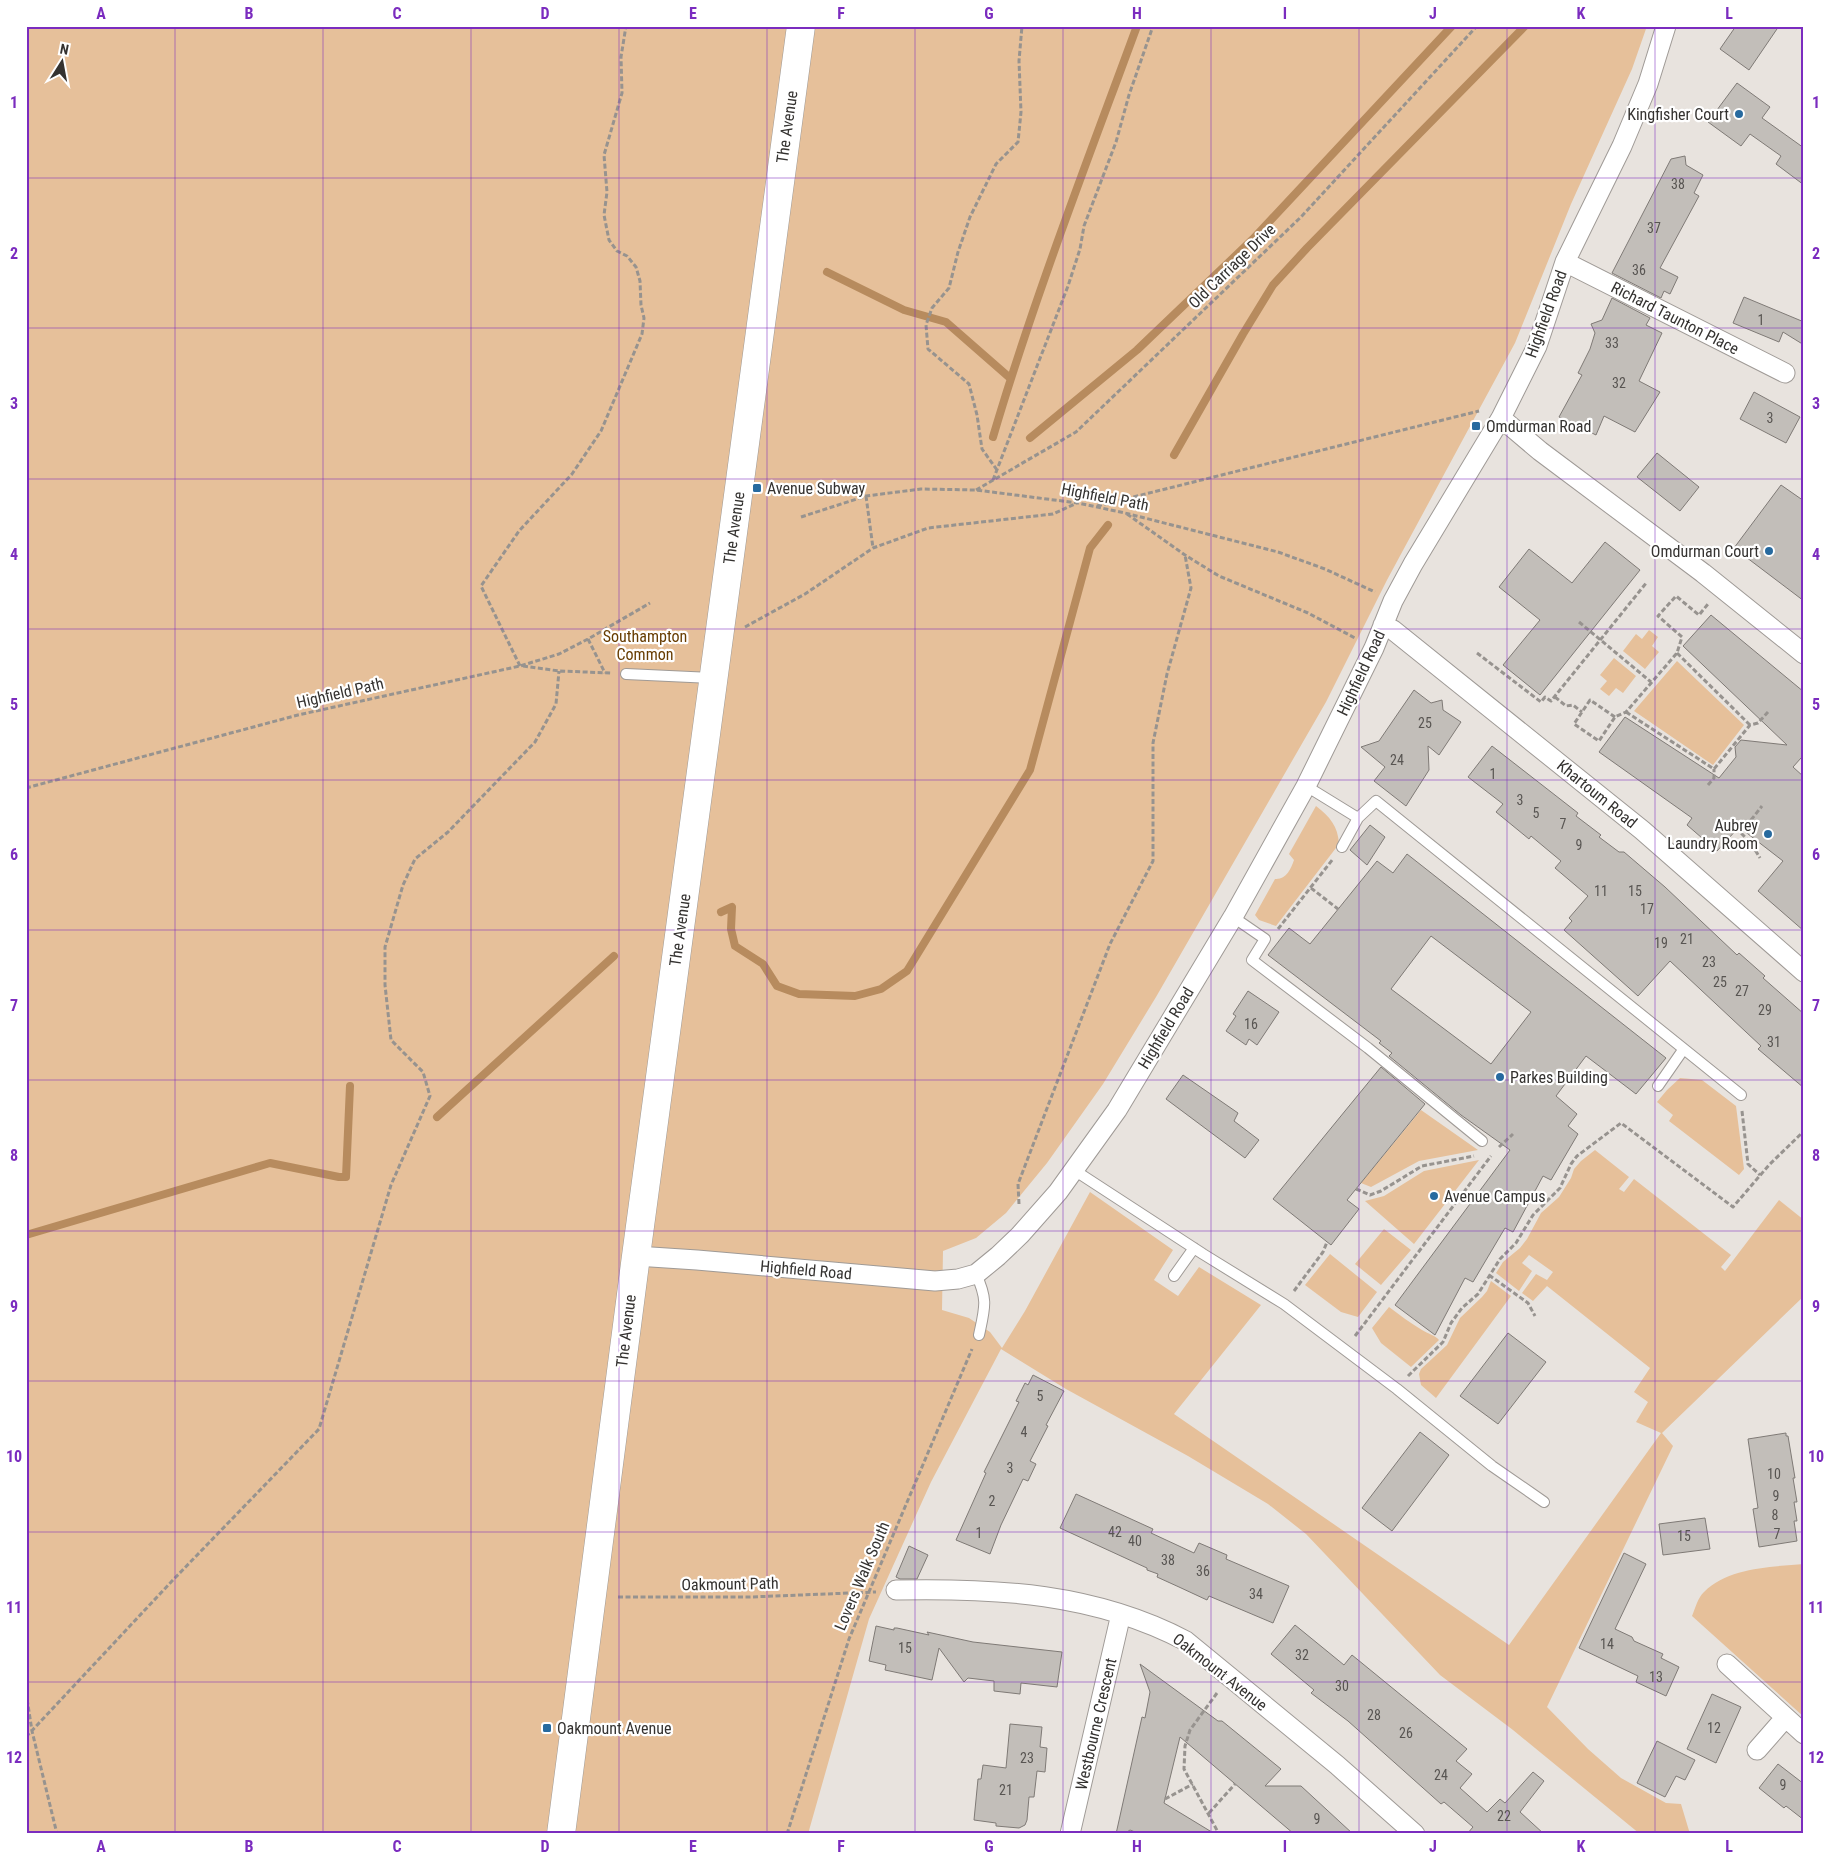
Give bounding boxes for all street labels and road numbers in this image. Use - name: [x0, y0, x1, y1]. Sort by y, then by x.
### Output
- street label: The Avenue: [772, 89, 802, 165]
- street label: Old Carriage Drive: [1185, 220, 1279, 312]
- street label: Highfield Road: [1521, 268, 1571, 360]
- street label: Richard Taunton Place: [1608, 278, 1742, 358]
- street label: Highfield Path: [1060, 479, 1150, 515]
- street label: The Avenue: [719, 490, 749, 566]
- street label: Highfield Road: [1333, 627, 1389, 719]
- street label: Highfield Path: [295, 674, 385, 712]
- street label: Khartoum Road: [1553, 756, 1641, 832]
- street label: The Avenue: [665, 892, 695, 968]
- street label: Highfield Road: [1134, 984, 1198, 1072]
- street label: Highfield Road: [759, 1257, 853, 1283]
- street label: The Avenue: [612, 1293, 640, 1369]
- street label: Lovers Walk South: [831, 1519, 893, 1633]
- street label: Oakmount Path: [681, 1574, 779, 1594]
- street label: Oakmount Avenue: [1169, 1629, 1271, 1715]
- street label: Westbourne Crescent: [1072, 1656, 1120, 1792]

